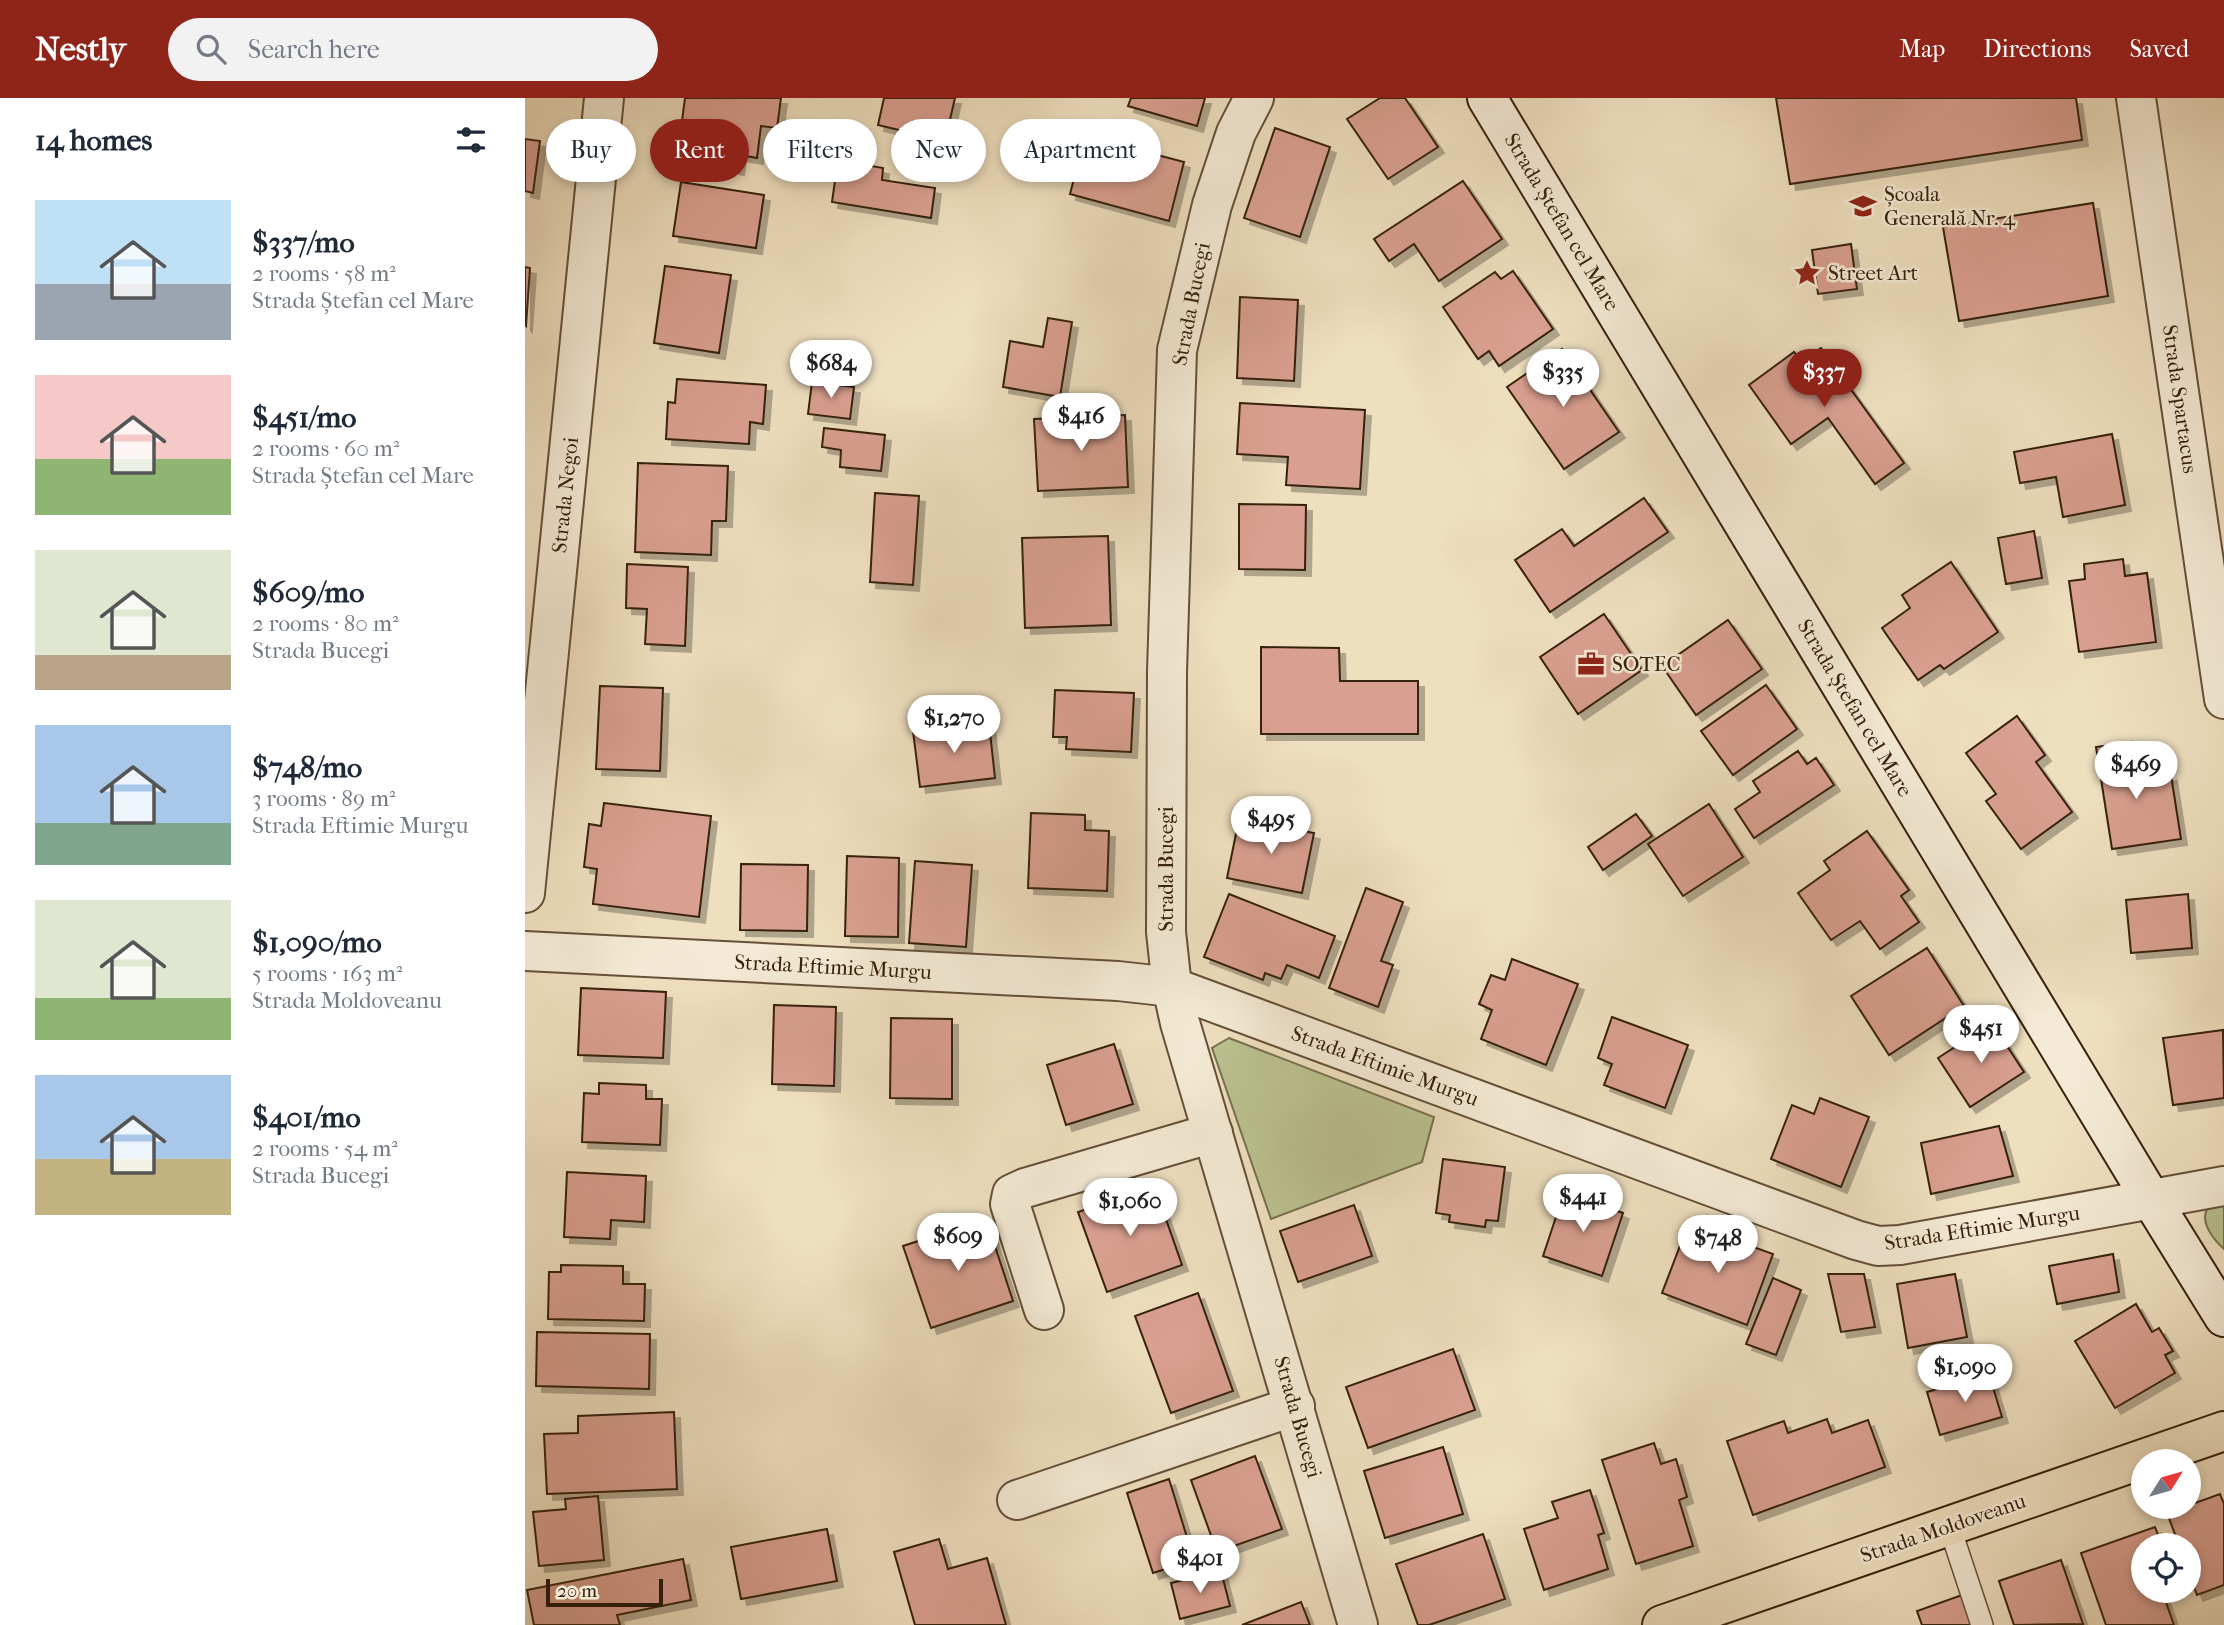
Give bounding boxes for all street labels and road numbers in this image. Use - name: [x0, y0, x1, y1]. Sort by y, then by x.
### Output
- street label: Strada Ștefan cel Mare: [1499, 129, 1624, 316]
- street label: Strada Bucegi: [1167, 240, 1215, 368]
- street label: Strada Spartacus: [2158, 323, 2202, 475]
- street label: Strada Negoi: [547, 436, 583, 554]
- street label: Strada Ștefan cel Mare: [1792, 615, 1917, 802]
- street label: Strada Bucegi: [1154, 806, 1178, 932]
- street label: Strada Eftimie Murgu: [734, 950, 932, 984]
- street label: Strada Eftimie Murgu: [1288, 1021, 1482, 1111]
- street label: Strada Eftimie Murgu: [1883, 1201, 2082, 1255]
- street label: Strada Bucegi: [1269, 1353, 1327, 1481]
- street label: Strada Moldoveanu: [1857, 1488, 2029, 1568]

